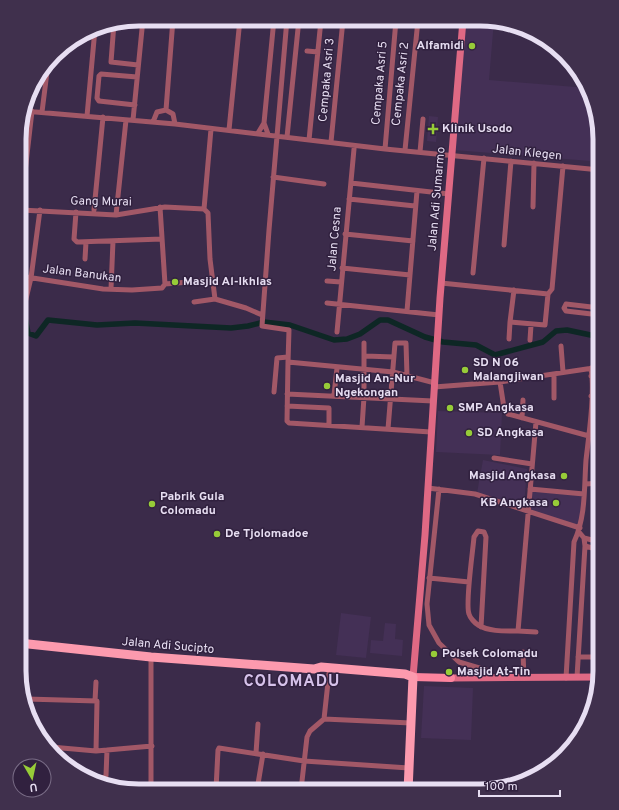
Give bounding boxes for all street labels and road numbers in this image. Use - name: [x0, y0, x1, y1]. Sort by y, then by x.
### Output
- street label: Cempaka Asri 3: [315, 37, 339, 123]
- street label: Cempaka Asri 5: [368, 40, 392, 126]
- street label: Cempaka Asri 2: [389, 41, 413, 127]
- street label: Jalan Klegen: [491, 141, 563, 165]
- street label: Jalan Adi Sumarmo: [424, 146, 450, 252]
- street label: Gang Murai: [70, 193, 132, 211]
- street label: Jalan Cesna: [324, 206, 346, 272]
- street label: Jalan Banukan: [42, 261, 122, 287]
- street label: Jalan Adi Sucipto: [121, 634, 215, 658]

